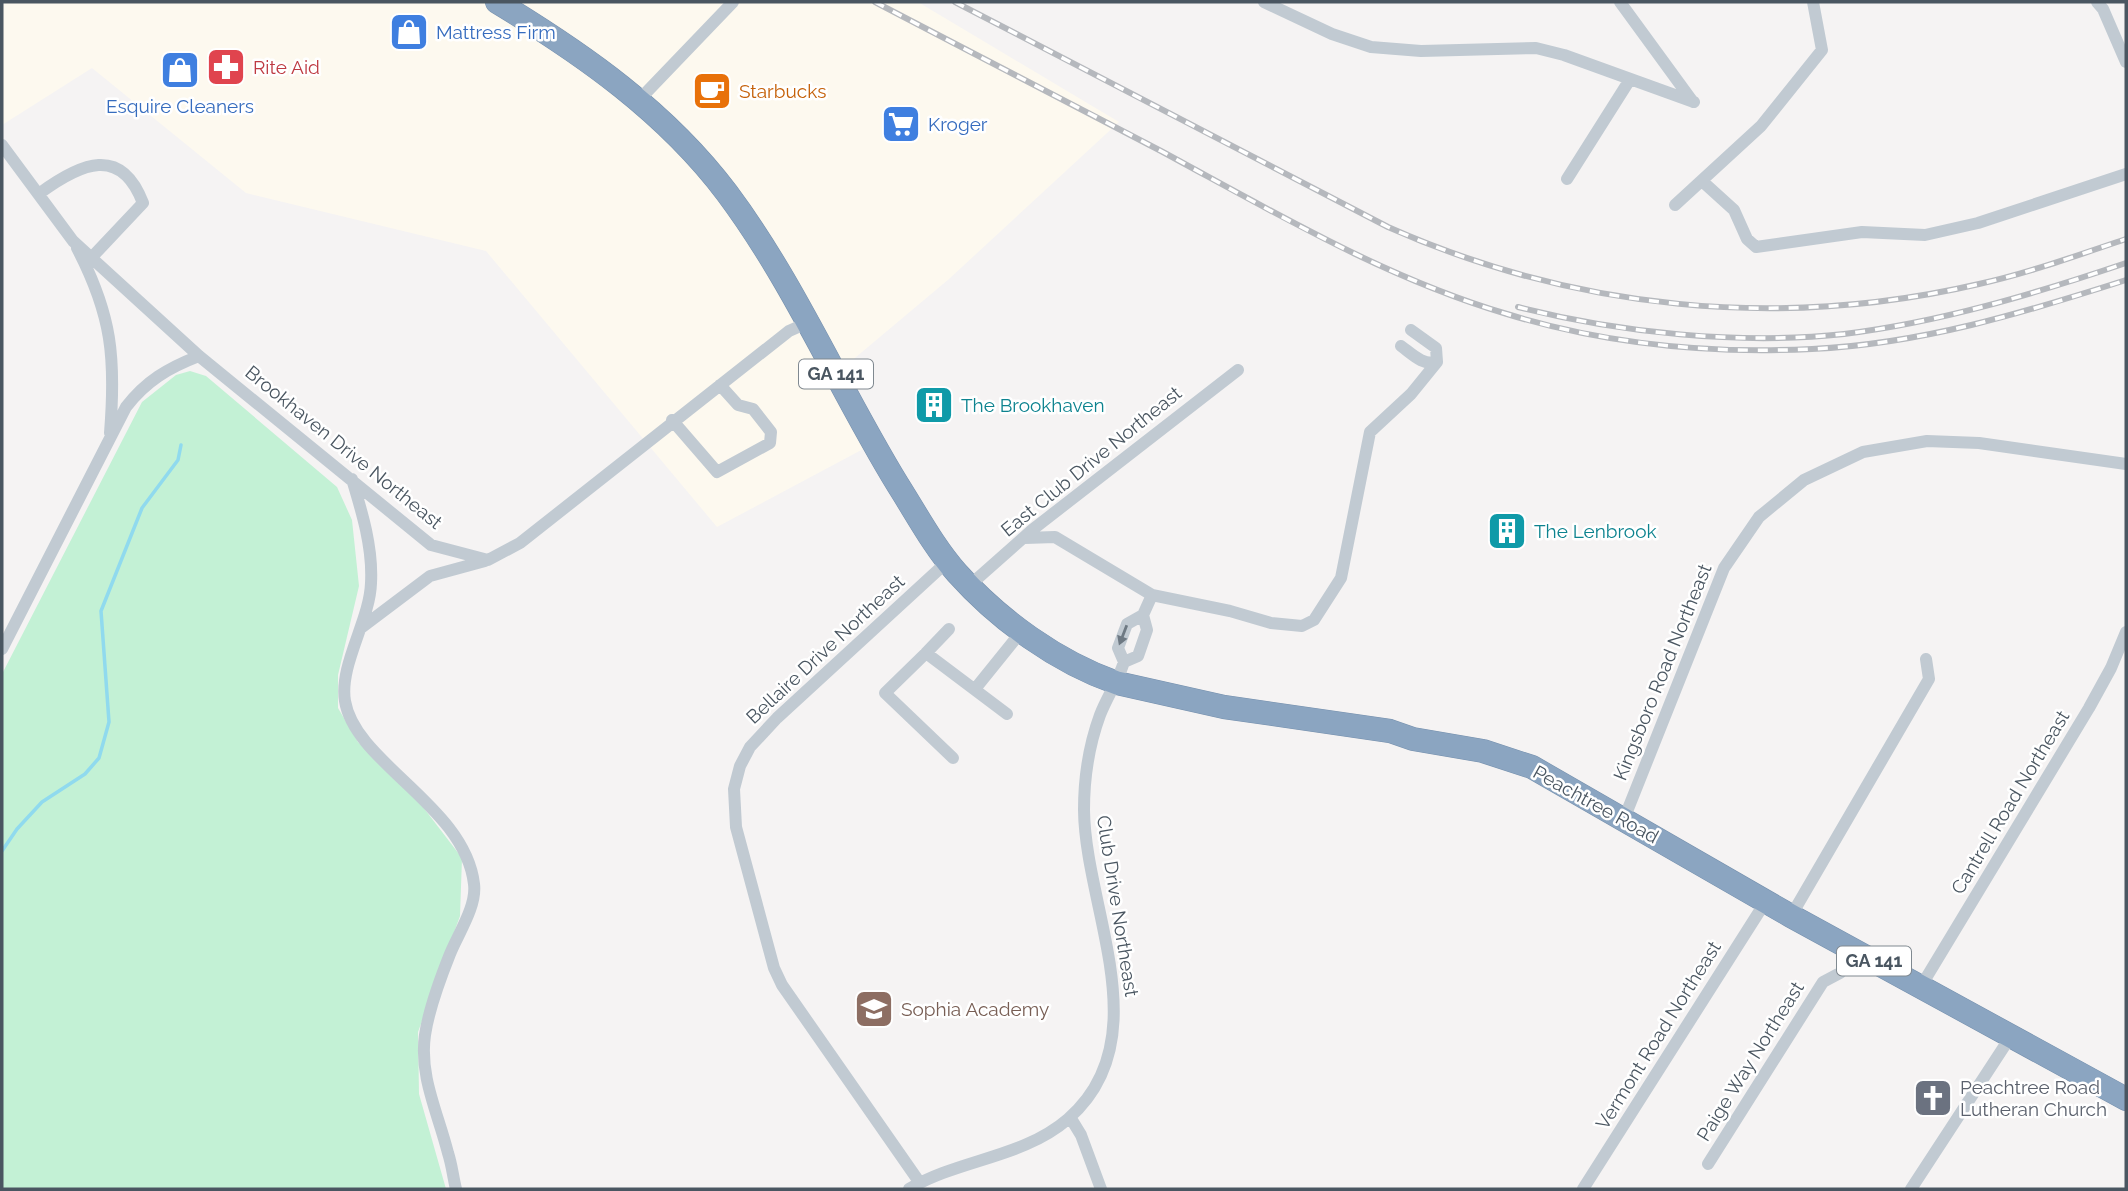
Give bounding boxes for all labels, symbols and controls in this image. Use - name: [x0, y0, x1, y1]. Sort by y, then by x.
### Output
- shop icon: Mattress Firm: [388, 11, 430, 53]
- place label: Mattress Firm: [436, 21, 556, 43]
- pharmacy icon: Rite Aid: [205, 46, 247, 88]
- shop icon: Esquire Cleaners: [159, 49, 201, 91]
- place label: Rite Aid: [253, 56, 320, 78]
- cafe icon: Starbucks: [691, 70, 733, 112]
- place label: Starbucks: [739, 80, 826, 102]
- place label: Esquire Cleaners: [106, 95, 254, 117]
- supermarket icon: Kroger: [880, 103, 922, 145]
- place label: Kroger: [928, 113, 988, 135]
- road number: GA 141: [799, 360, 873, 388]
- street label: Brookhaven Drive Northeast: [241, 361, 447, 534]
- street label: East Club Drive Northeast: [996, 381, 1186, 540]
- building icon: The Brookhaven: [913, 384, 955, 426]
- place label: The Brookhaven: [961, 394, 1105, 416]
- building icon: The Lenbrook: [1486, 510, 1528, 552]
- place label: The Lenbrook: [1534, 520, 1657, 542]
- street label: Kingsboro Road Northeast: [1608, 560, 1716, 783]
- street label: Bellaire Drive Northeast: [741, 570, 909, 728]
- one-way arrow: [1117, 625, 1128, 646]
- street label: Cantrell Road Northeast: [1946, 706, 2074, 898]
- street label: Peachtree Road: [1529, 760, 1663, 848]
- street label: Club Drive Northeast: [1093, 814, 1143, 999]
- street label: Vermont Road Northeast: [1591, 936, 1725, 1133]
- road number: GA 141: [1837, 946, 1911, 976]
- street label: Paige Way Northeast: [1692, 977, 1808, 1145]
- school or university icon: Sophia Academy: [853, 988, 895, 1030]
- place label: Sophia Academy: [901, 998, 1049, 1020]
- place label: Peachtree Road Lutheran Church: [1960, 1076, 2107, 1120]
- church icon: Peachtree Road Lutheran Church: [1912, 1077, 1954, 1119]

